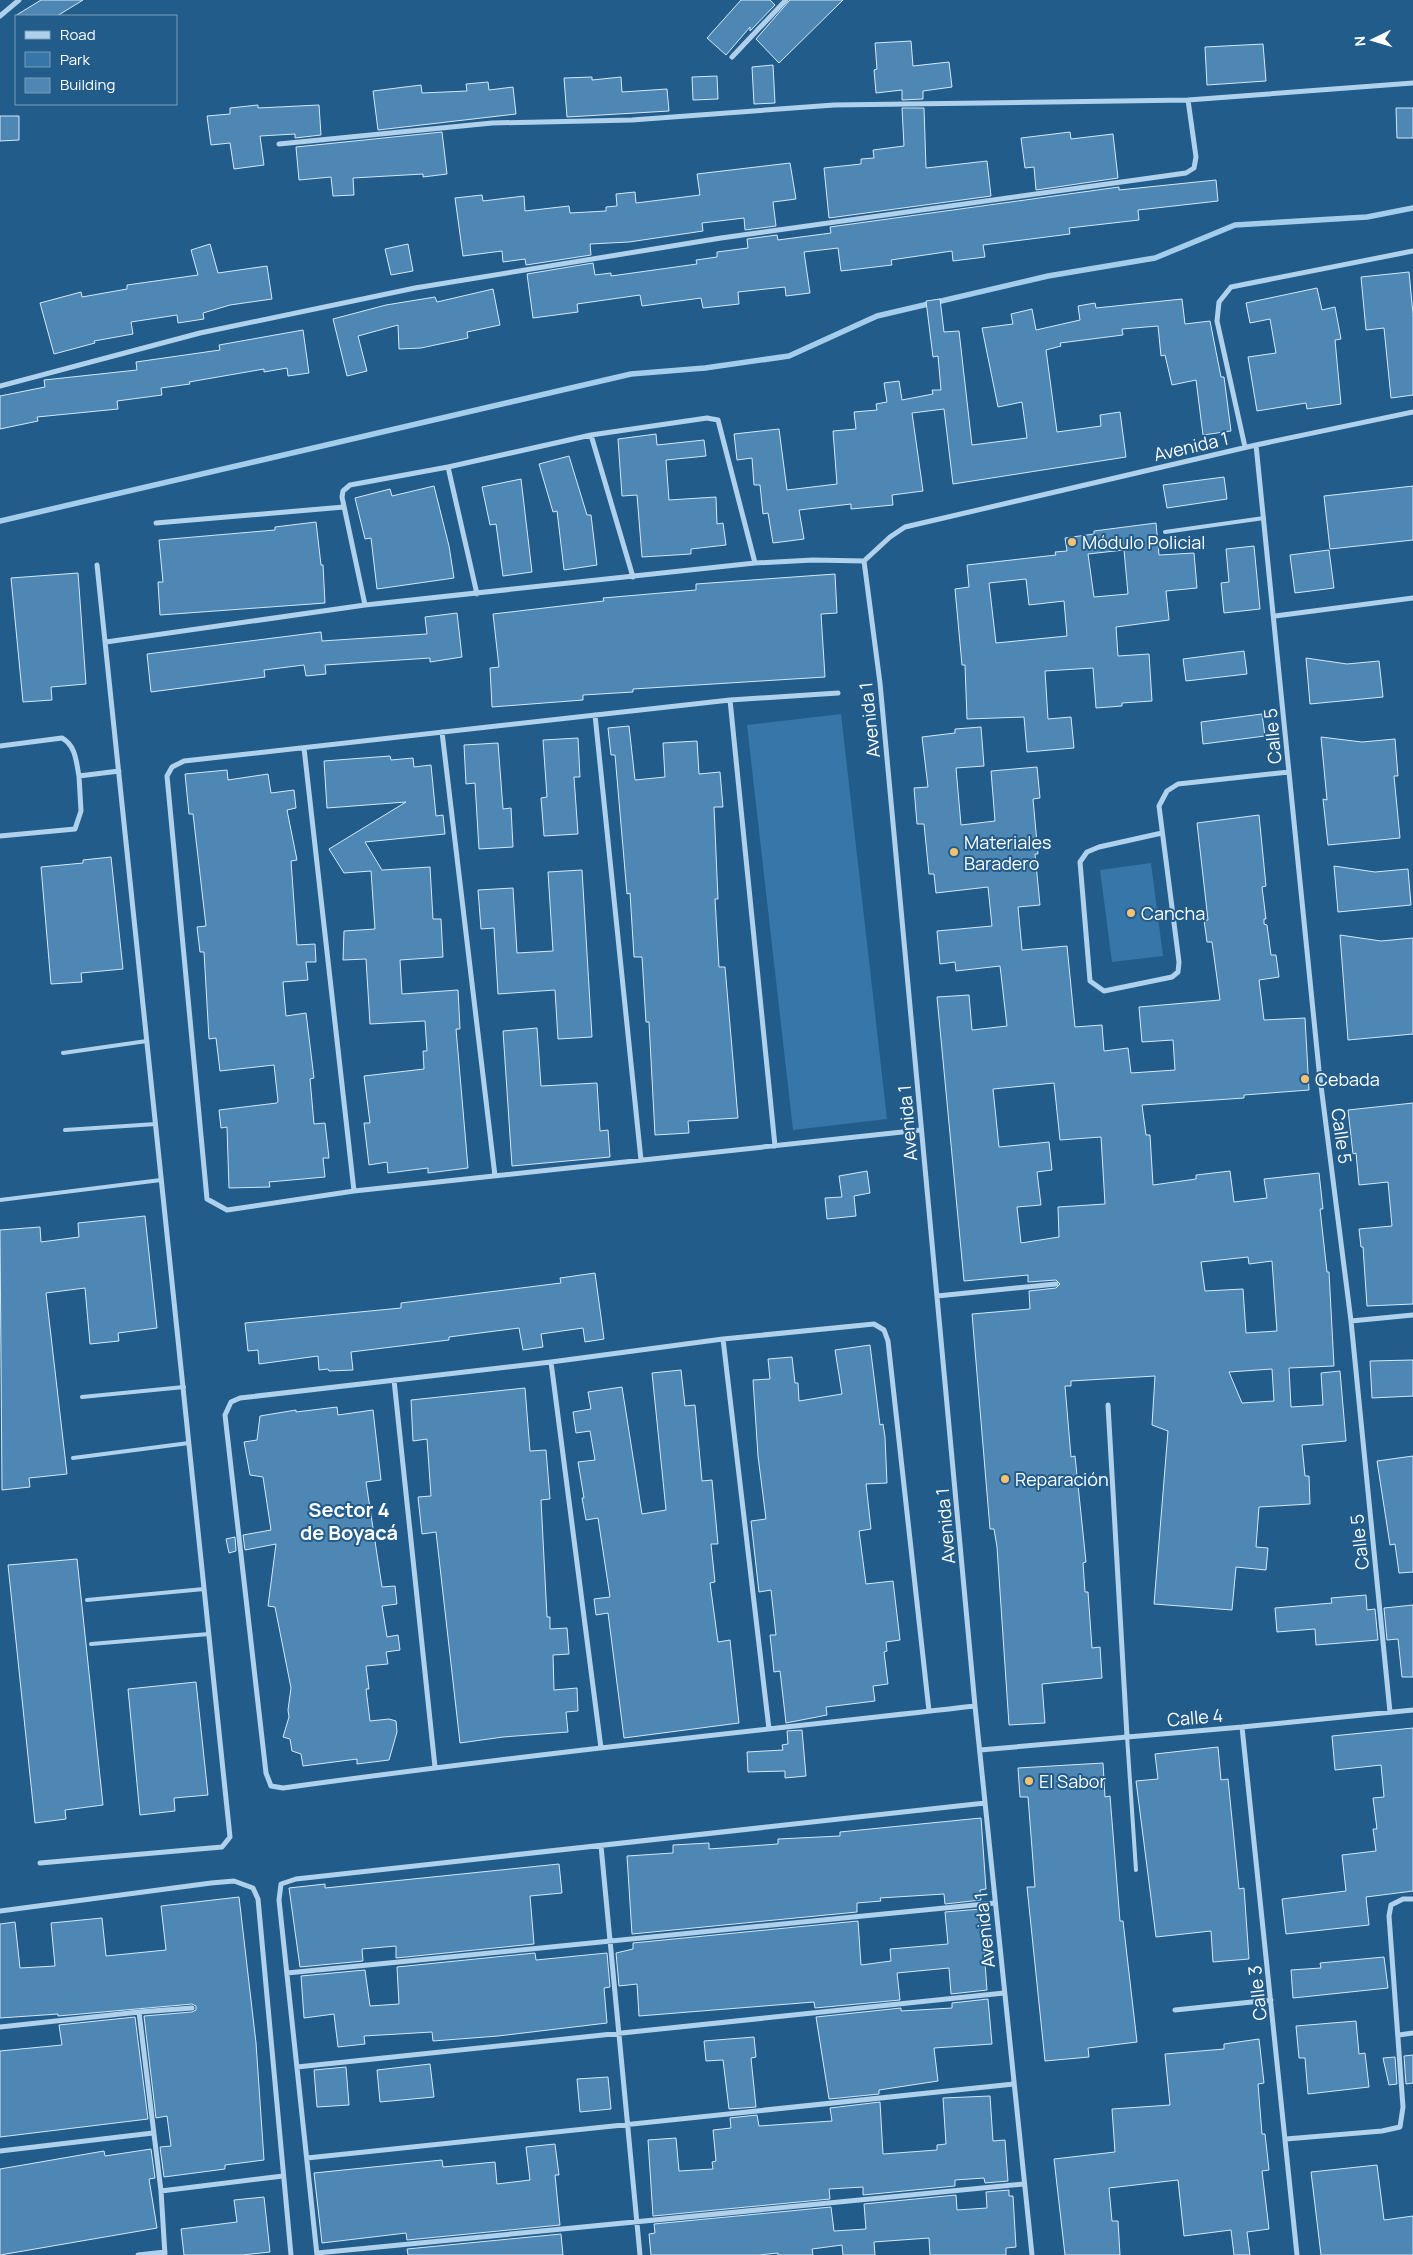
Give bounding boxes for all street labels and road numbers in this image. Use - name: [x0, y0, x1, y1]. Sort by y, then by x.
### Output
- street label: Avenida 1: [1151, 426, 1231, 466]
- street label: Avenida 1: [853, 681, 885, 759]
- street label: Calle 5: [1258, 707, 1286, 765]
- street label: Avenida 1: [892, 1084, 922, 1162]
- street label: Calle 5: [1326, 1107, 1358, 1165]
- street label: Avenida 1: [930, 1487, 960, 1565]
- street label: Calle 5: [1344, 1513, 1374, 1571]
- street label: Calle 4: [1166, 1703, 1224, 1731]
- street label: Avenida 1: [968, 1891, 1000, 1969]
- street label: Calle 3: [1242, 1964, 1272, 2022]

